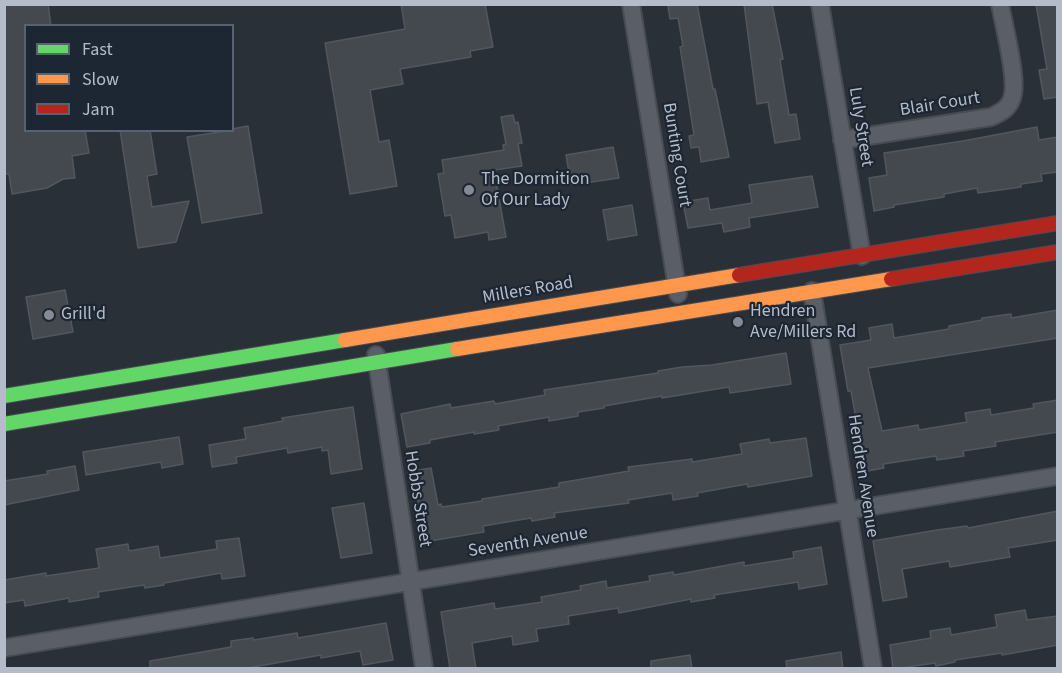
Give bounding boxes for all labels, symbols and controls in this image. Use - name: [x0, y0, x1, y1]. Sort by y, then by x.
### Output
- legend: [24, 24, 234, 132]
- text: Fast: [82, 37, 113, 62]
- text: Slow: [82, 67, 119, 92]
- street label: Luly Street: [843, 86, 877, 168]
- street label: Blair Court: [898, 88, 982, 122]
- text: Jam: [82, 97, 115, 122]
- street label: Bunting Court: [657, 101, 695, 209]
- place label: The Dormition Of Our Lady: [481, 169, 590, 212]
- marker: The Dormition Of Our Lady: [462, 183, 476, 197]
- street label: Millers Road: [481, 272, 575, 310]
- place label: Hendren Ave/Millers Rd: [750, 301, 856, 344]
- place label: Grill'd: [61, 304, 106, 326]
- marker: Grill'd: [42, 308, 56, 322]
- marker: Hendren Ave/Millers Rd: [731, 315, 745, 329]
- street label: Hendren Avenue: [842, 413, 882, 539]
- street label: Hobbs Street: [399, 449, 435, 549]
- street label: Seventh Avenue: [467, 523, 589, 563]

